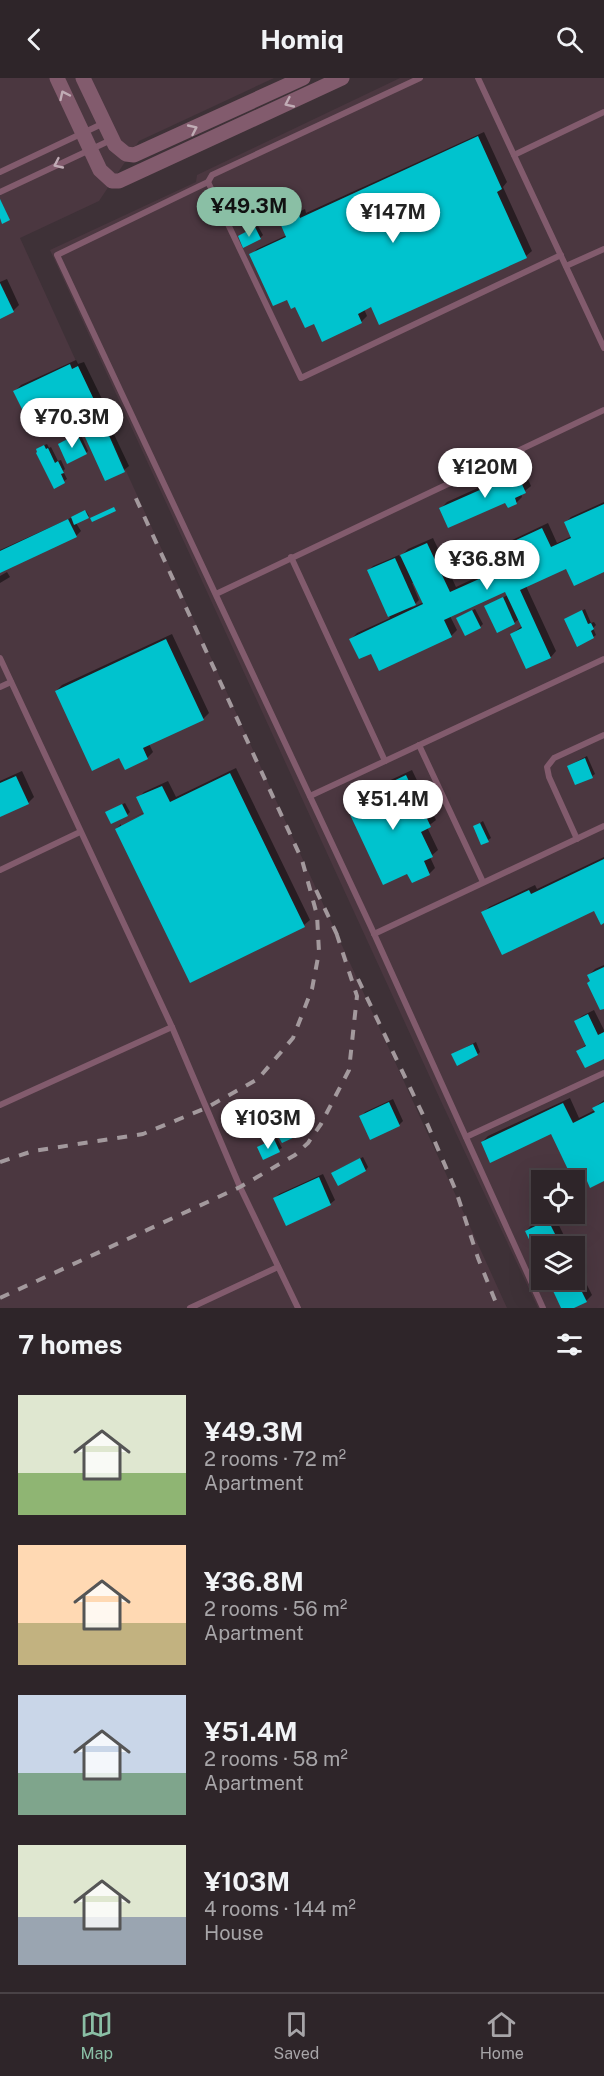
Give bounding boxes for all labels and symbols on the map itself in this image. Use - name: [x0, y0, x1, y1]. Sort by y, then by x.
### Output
- one-way arrow: [60, 90, 72, 101]
- one-way arrow: [285, 95, 296, 107]
- one-way arrow: [187, 124, 198, 136]
- one-way arrow: [54, 157, 65, 169]
- pin: ¥49.3M: [200, 187, 298, 238]
- pin: ¥147M: [351, 193, 435, 244]
- pin: ¥70.3M: [23, 398, 121, 449]
- pin: ¥120M: [443, 448, 527, 499]
- pin: ¥36.8M: [438, 540, 536, 591]
- pin: ¥51.4M: [344, 780, 442, 831]
- pin: ¥103M: [226, 1099, 310, 1150]

